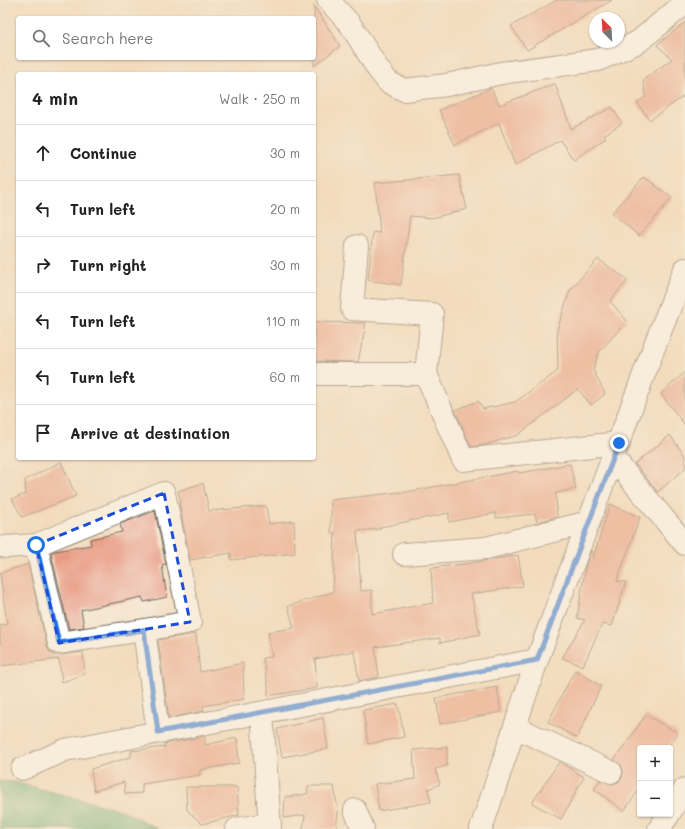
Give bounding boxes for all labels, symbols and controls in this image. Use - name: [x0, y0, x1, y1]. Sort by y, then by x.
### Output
- north arrow: [589, 12, 625, 48]
- search box: [16, 16, 316, 60]
- icon: search: [30, 27, 52, 49]
- text: Search here: [62, 28, 153, 48]
- text: 4 min: [32, 87, 78, 109]
- text: Walk · 250 m: [219, 90, 300, 107]
- icon: ahead: [32, 142, 54, 164]
- text: Continue: [70, 143, 137, 163]
- text: 30 m: [270, 144, 300, 161]
- icon: left: [32, 198, 54, 220]
- text: Turn left: [70, 199, 135, 219]
- text: 20 m: [270, 200, 300, 217]
- icon: right: [32, 254, 54, 276]
- text: Turn right: [70, 255, 147, 275]
- text: 30 m: [270, 256, 300, 273]
- icon: left: [32, 310, 54, 332]
- text: Turn left: [70, 311, 135, 331]
- text: 110 m: [266, 312, 300, 329]
- icon: left: [32, 366, 54, 388]
- text: Turn left: [70, 367, 135, 387]
- text: 60 m: [270, 368, 300, 385]
- icon: arrive: [32, 422, 54, 444]
- text: Arrive at destination: [70, 423, 230, 443]
- route end: [610, 434, 628, 452]
- route start: [27, 536, 45, 554]
- map controls: [637, 745, 673, 817]
- button: +: [637, 745, 673, 781]
- button: −: [637, 781, 673, 817]

